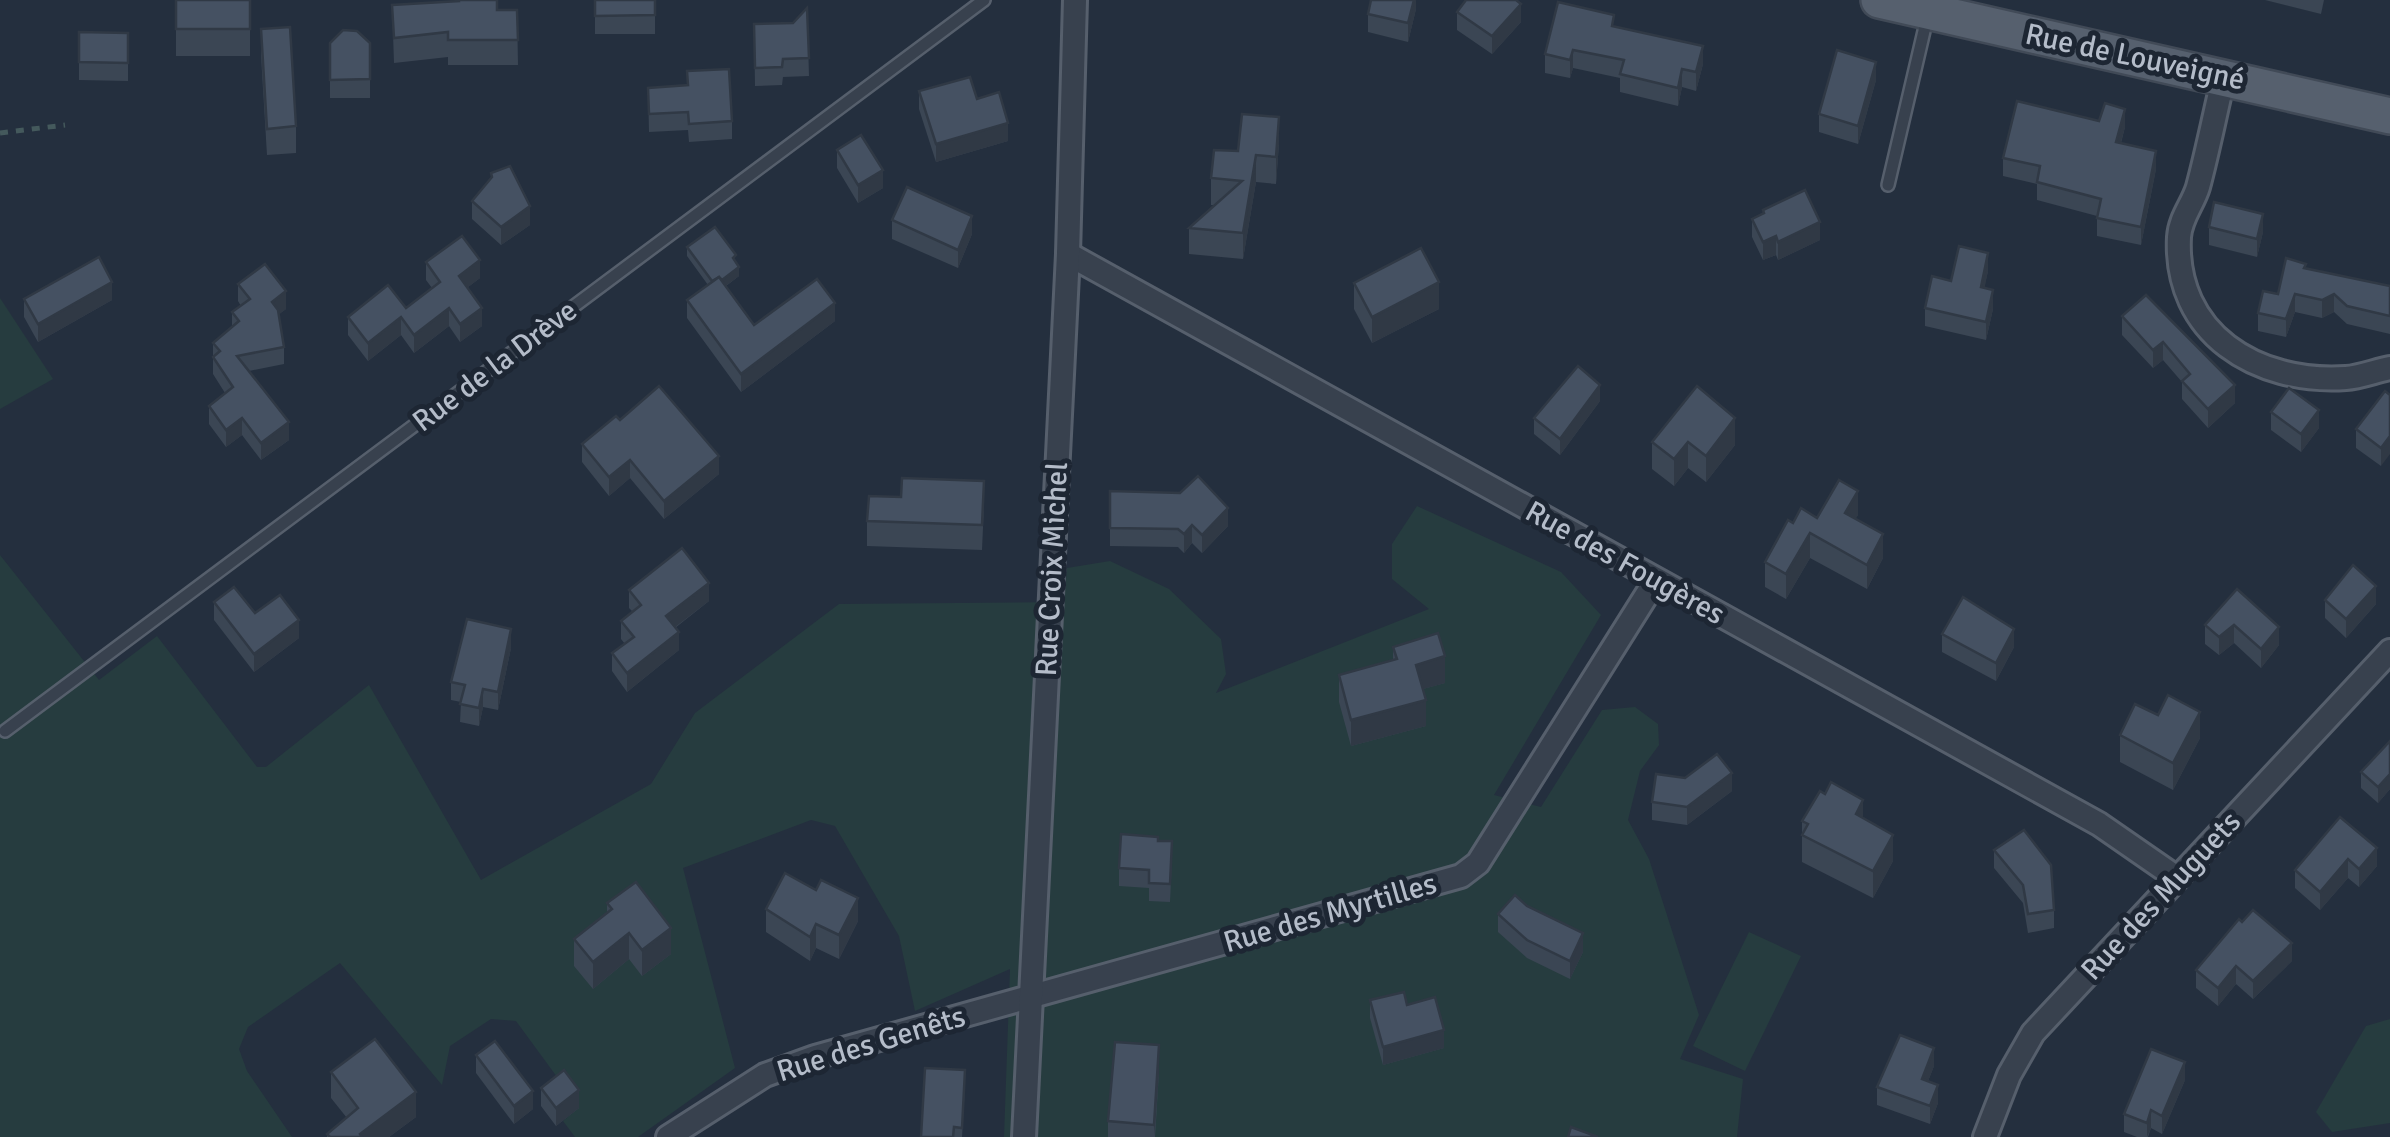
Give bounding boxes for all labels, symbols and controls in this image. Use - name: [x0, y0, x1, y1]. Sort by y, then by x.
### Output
- street label: Rue de Louveigné: [2022, 16, 2248, 98]
- street label: Rue de la Drève: [405, 292, 585, 440]
- street label: Rue Croix Michel: [1028, 461, 1076, 677]
- street label: Rue des Fougères: [1519, 493, 1731, 633]
- street label: Rue des Muguets: [2073, 804, 2249, 988]
- street label: Rue des Myrtilles: [1219, 865, 1441, 961]
- street label: Rue des Genêts: [772, 998, 970, 1090]

